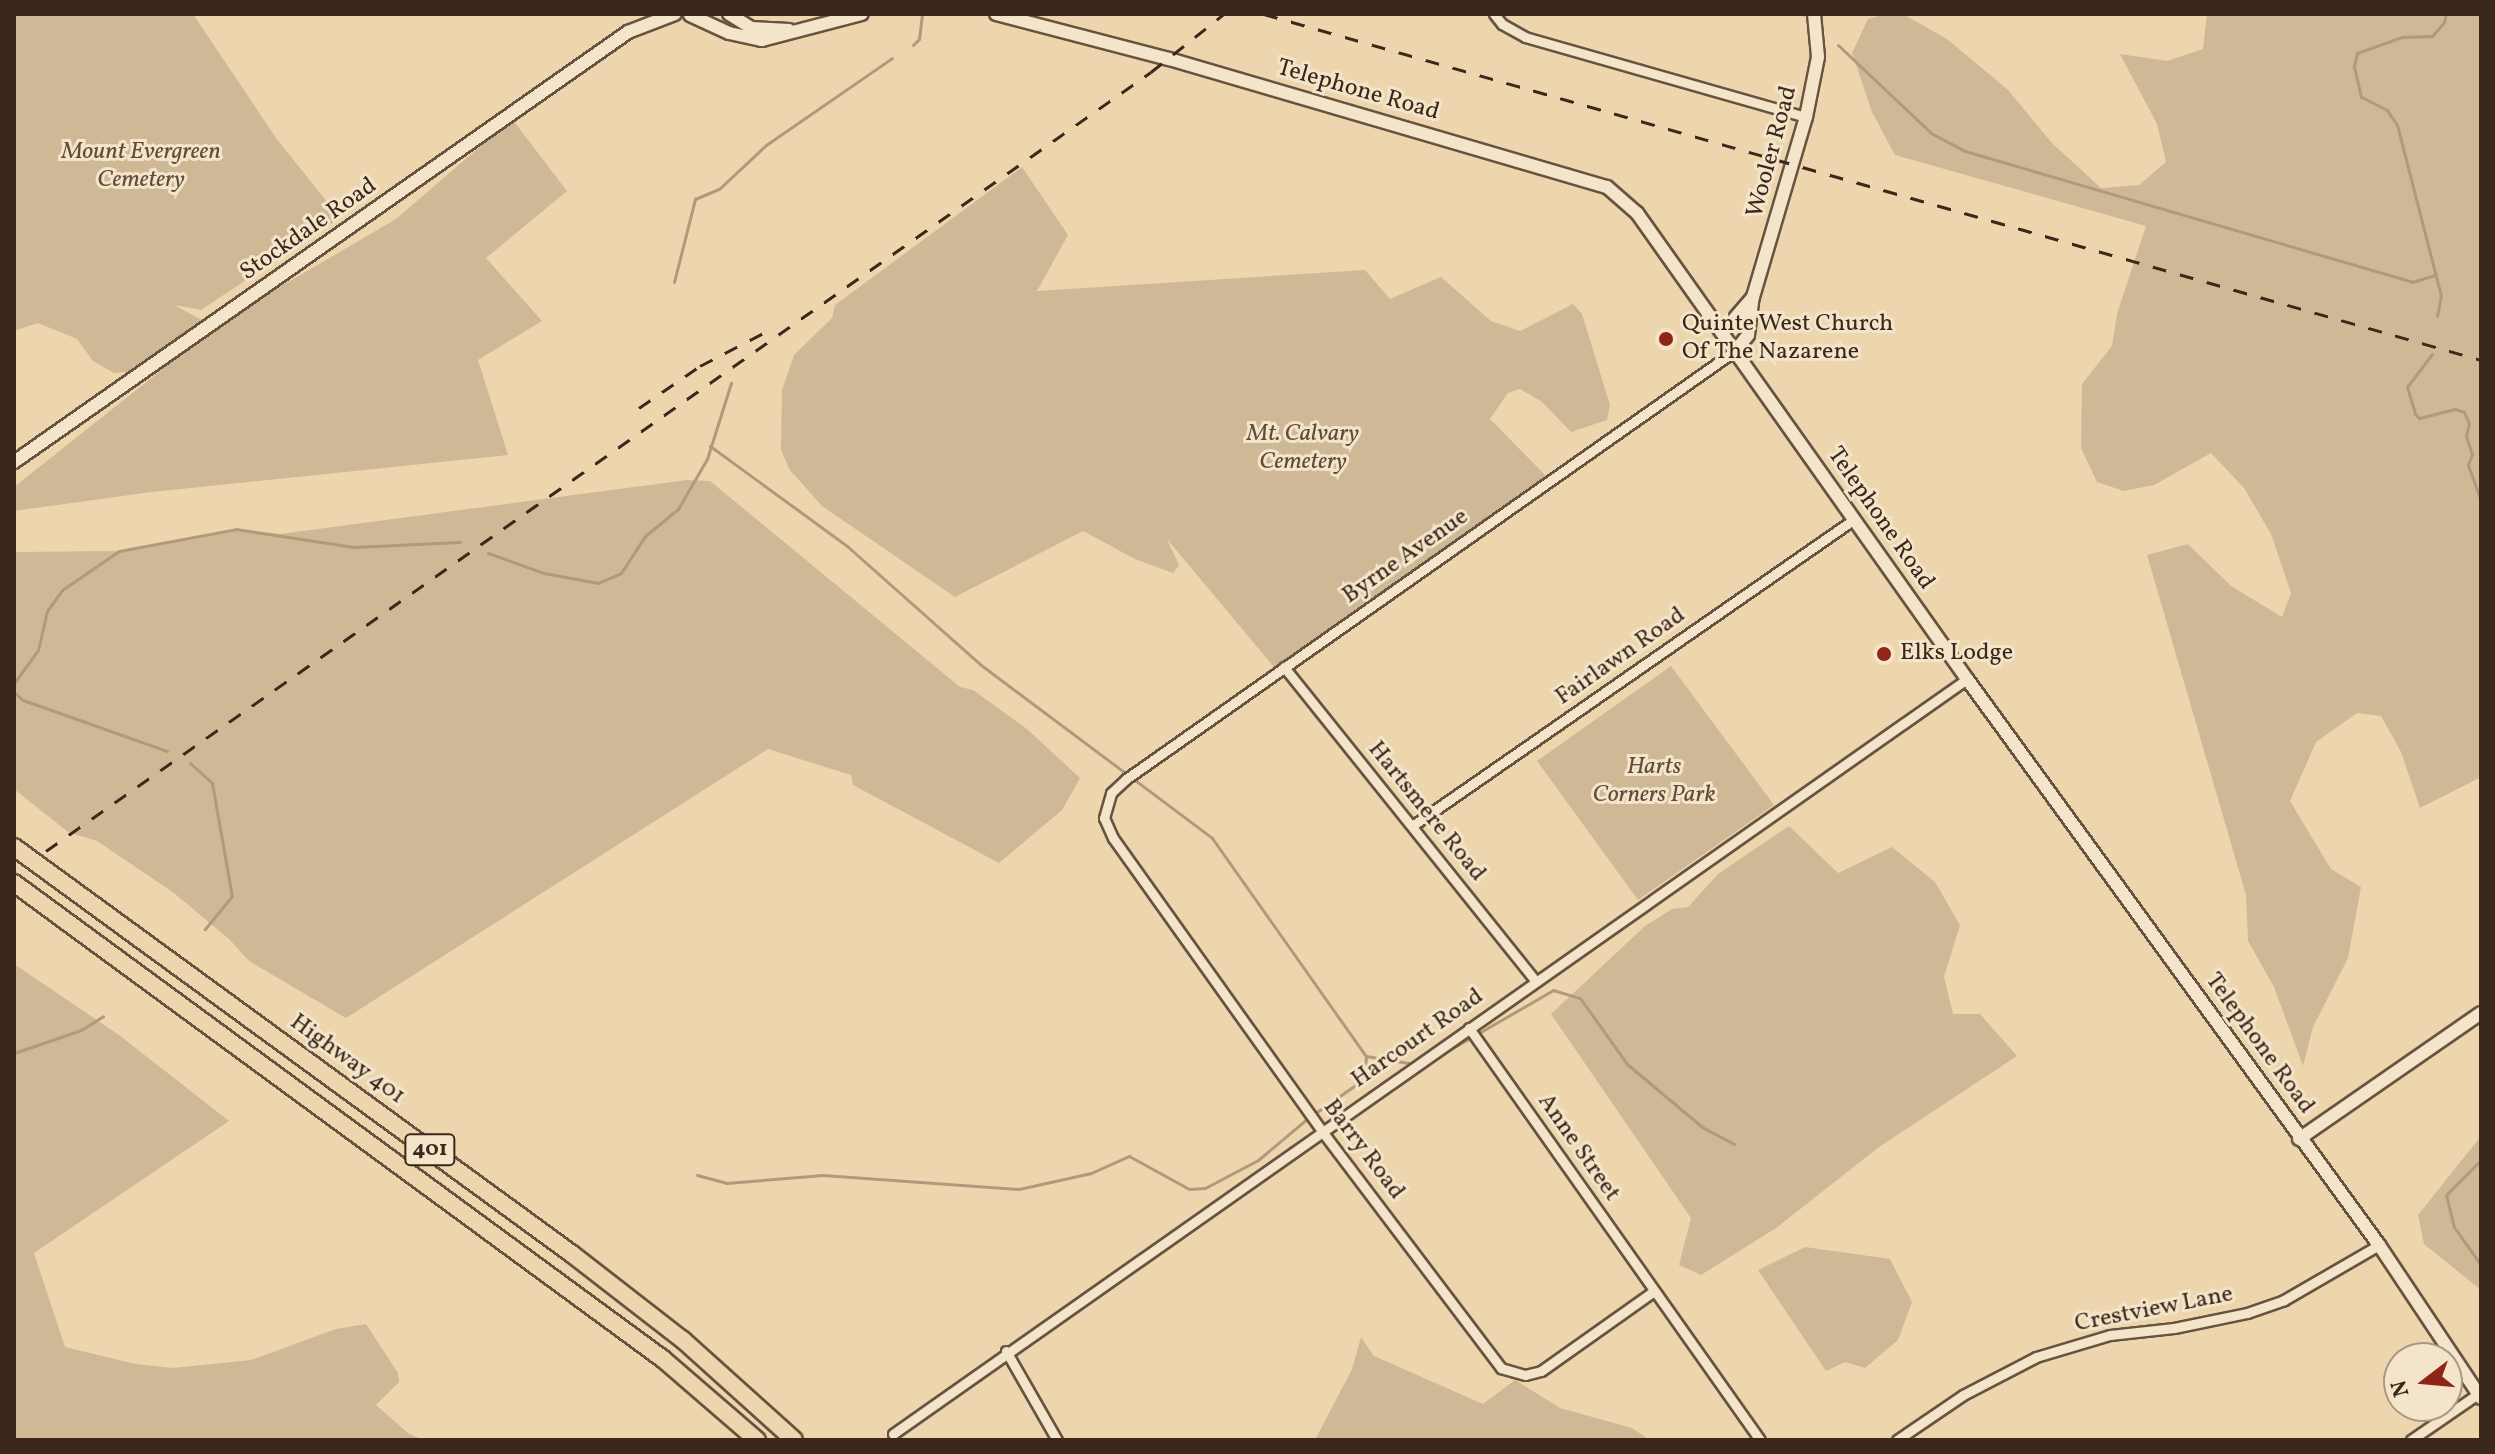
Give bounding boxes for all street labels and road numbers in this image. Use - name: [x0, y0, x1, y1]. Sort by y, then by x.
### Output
- street label: Telephone Road: [1273, 54, 1443, 128]
- street label: Wooler Road: [1742, 83, 1804, 221]
- street label: Stockdale Road: [235, 172, 383, 288]
- street label: Telephone Road: [1820, 442, 1940, 596]
- street label: Byrne Avenue: [1338, 503, 1474, 611]
- street label: Fairlawn Road: [1551, 602, 1691, 712]
- street label: Hartsmere Road: [1361, 736, 1491, 888]
- street label: Telephone Road: [2198, 968, 2320, 1120]
- street label: Harcourt Road: [1346, 983, 1490, 1095]
- street label: Highway 401: [283, 1008, 411, 1112]
- street label: Anne Street: [1530, 1089, 1626, 1207]
- street label: Barry Road: [1316, 1094, 1410, 1206]
- road number: 401: [404, 1132, 456, 1168]
- street label: Crestview Lane: [2072, 1280, 2236, 1340]

